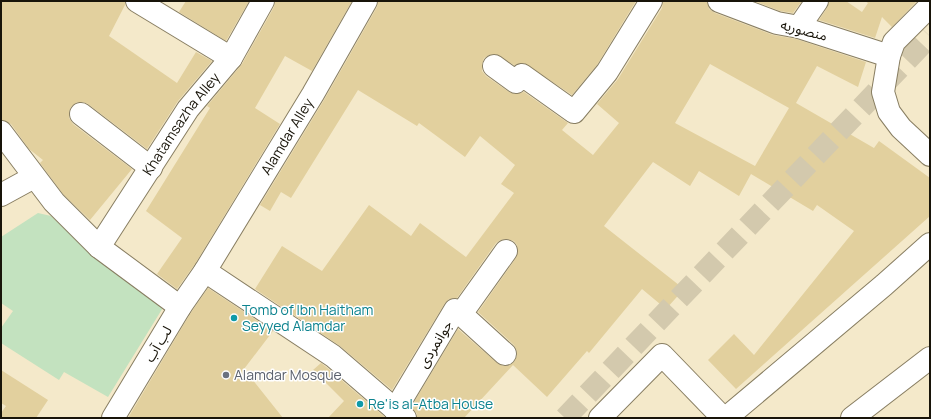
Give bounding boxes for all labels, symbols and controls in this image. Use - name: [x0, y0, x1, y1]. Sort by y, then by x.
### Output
- street label: منصوریه: [779, 14, 830, 45]
- street label: Khatamsazha Alley: [138, 68, 224, 179]
- street label: Alamdar Alley: [256, 94, 318, 178]
- place label: Tomb of Ibn Haitham Seyyed Alamdar: [242, 300, 374, 335]
- marker: Tomb of Ibn Haitham Seyyed Alamdar: [229, 313, 239, 323]
- street label: جوانمردی: [413, 316, 456, 371]
- street label: لب آب: [139, 322, 176, 365]
- place label: Alamdar Mosque: [234, 365, 342, 384]
- marker: Alamdar Mosque: [221, 370, 231, 380]
- place label: Re'is al-Atba House: [368, 394, 493, 413]
- marker: Re'is al-Atba House: [355, 399, 365, 409]

